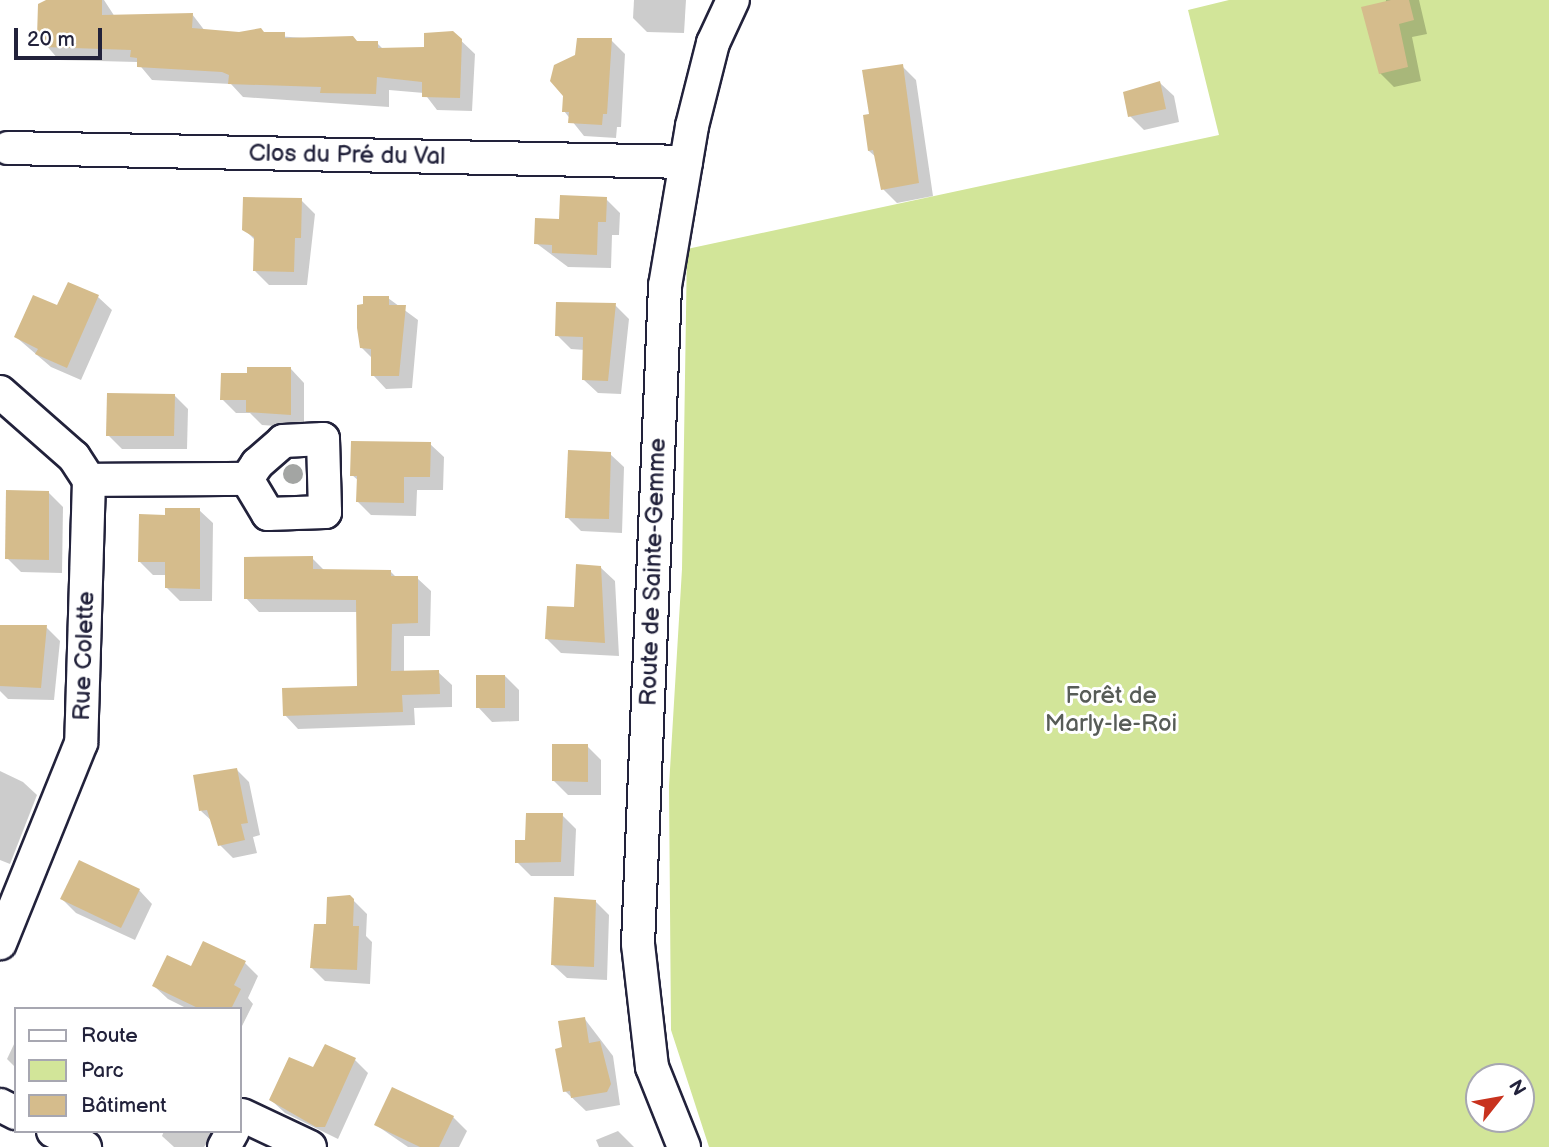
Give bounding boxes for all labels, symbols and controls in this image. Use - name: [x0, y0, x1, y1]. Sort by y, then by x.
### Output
- scale bar: [18, 14, 105, 58]
- text: 20 m: [27, 27, 75, 52]
- street label: Clos du Pré du Val: [248, 139, 446, 171]
- street label: Route de Sainte-Gemme: [634, 437, 672, 707]
- street label: Rue Colette: [67, 591, 101, 721]
- park label: Forêt de Marly-le-Roi: [1045, 682, 1177, 738]
- legend: [14, 1007, 242, 1133]
- text: Route: [81, 1023, 138, 1048]
- text: Parc: [81, 1058, 124, 1083]
- north arrow: [1465, 1063, 1535, 1133]
- text: N: [1503, 1076, 1530, 1100]
- text: Bâtiment: [81, 1093, 167, 1118]

